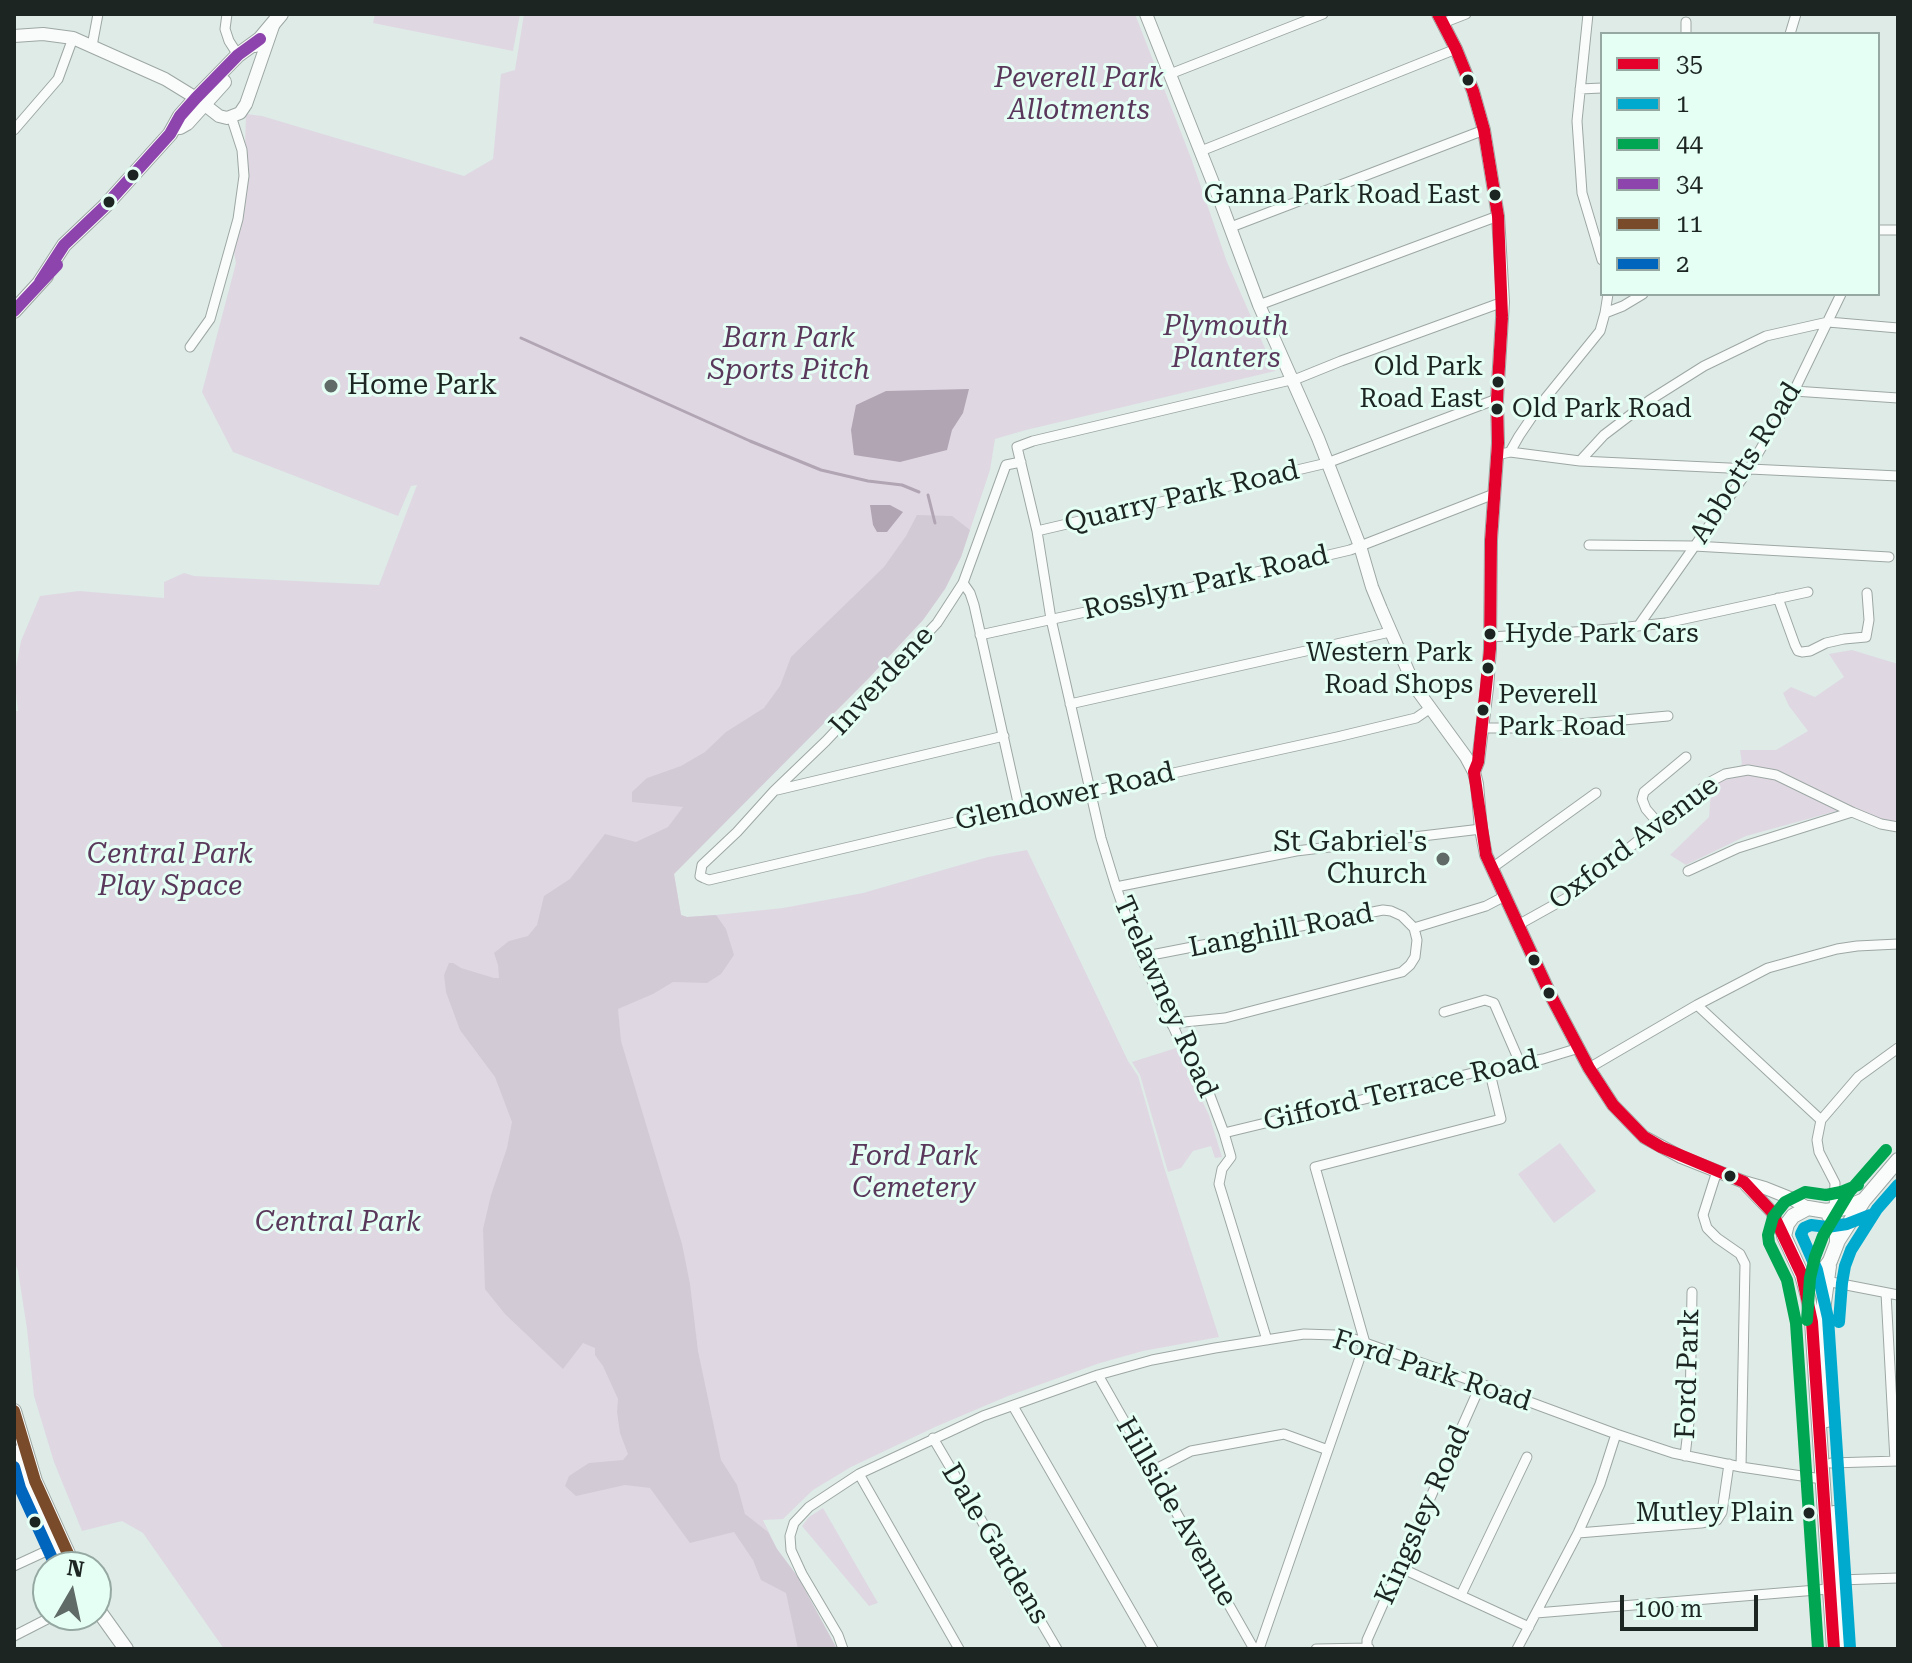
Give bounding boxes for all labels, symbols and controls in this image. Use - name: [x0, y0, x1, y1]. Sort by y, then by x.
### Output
- legend: [1600, 32, 1880, 296]
- text: 35: [1676, 50, 1703, 78]
- park label: Peverell Park Allotments: [994, 62, 1164, 128]
- unlabelled marker: [1460, 72, 1476, 88]
- text: 1: [1676, 90, 1689, 118]
- text: 44: [1676, 130, 1703, 158]
- unlabelled marker: [125, 167, 141, 183]
- text: 34: [1676, 170, 1703, 198]
- place label: Ganna Park Road East: [1204, 179, 1480, 211]
- marker: Ganna Park Road East: [1487, 187, 1503, 203]
- unlabelled marker: [101, 194, 117, 210]
- text: 11: [1676, 210, 1703, 238]
- text: 2: [1676, 250, 1689, 278]
- park label: Plymouth Planters: [1163, 310, 1289, 376]
- park label: Barn Park Sports Pitch: [708, 322, 870, 388]
- place label: Old Park Road East: [1360, 351, 1483, 412]
- place label: Home Park: [347, 369, 497, 403]
- marker: Old Park Road East: [1490, 374, 1506, 390]
- street label: Abbotts Road: [1683, 376, 1809, 550]
- marker: Home Park: [322, 377, 340, 395]
- place label: Old Park Road: [1512, 393, 1692, 425]
- marker: Old Park Road: [1489, 401, 1505, 417]
- street label: Quarry Park Road: [1061, 454, 1303, 540]
- street label: Rosslyn Park Road: [1080, 538, 1332, 628]
- place label: Hyde Park Cars: [1505, 618, 1699, 650]
- street label: Inverdene: [823, 619, 941, 743]
- marker: Hyde Park Cars: [1482, 626, 1498, 642]
- place label: Western Park Road Shops: [1306, 637, 1473, 698]
- marker: Western Park Road Shops: [1480, 660, 1496, 676]
- place label: Peverell Park Road: [1498, 679, 1626, 740]
- marker: Peverell Park Road: [1475, 702, 1491, 718]
- street label: Glendower Road: [952, 755, 1178, 839]
- street label: Oxford Avenue: [1543, 769, 1725, 917]
- place label: St Gabriel's Church: [1273, 826, 1427, 892]
- park label: Central Park Play Space: [87, 838, 253, 904]
- marker: St Gabriel's Church: [1434, 850, 1452, 868]
- street label: Trelawney Road: [1106, 891, 1224, 1103]
- street label: Langhill Road: [1186, 897, 1376, 965]
- unlabelled marker: [1526, 952, 1542, 968]
- unlabelled marker: [1541, 985, 1557, 1001]
- street label: Gifford Terrace Road: [1260, 1043, 1542, 1139]
- park label: Ford Park Cemetery: [850, 1140, 978, 1206]
- unlabelled marker: [1722, 1168, 1738, 1184]
- park label: Central Park: [255, 1206, 421, 1240]
- street label: Ford Park: [1669, 1308, 1707, 1440]
- street label: Ford Park Road: [1329, 1323, 1535, 1419]
- street label: Hillside Avenue: [1108, 1412, 1244, 1612]
- street label: Kingsley Road: [1368, 1420, 1478, 1610]
- street label: Dale Gardens: [934, 1458, 1056, 1630]
- place label: Mutley Plain: [1636, 1497, 1794, 1529]
- marker: Mutley Plain: [1801, 1505, 1817, 1521]
- unlabelled marker: [27, 1514, 43, 1530]
- north arrow: [32, 1551, 112, 1631]
- text: N: [65, 1555, 86, 1582]
- scale bar: [1624, 1579, 1762, 1629]
- text: 100 m: [1634, 1595, 1702, 1623]

